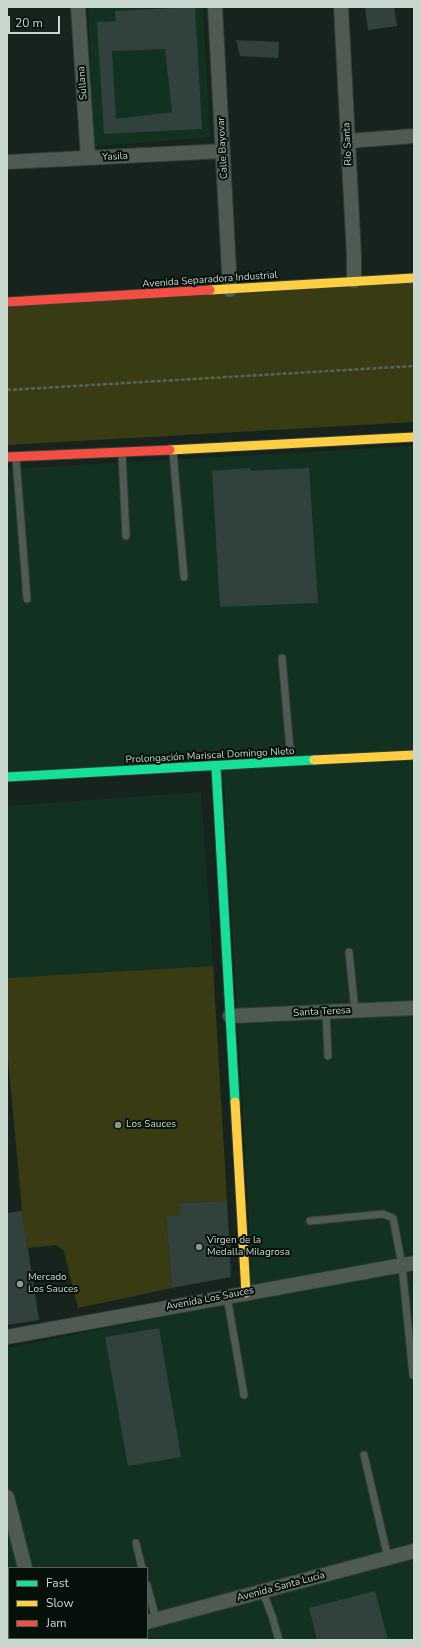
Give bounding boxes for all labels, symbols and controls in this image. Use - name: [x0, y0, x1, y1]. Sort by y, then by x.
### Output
- scale bar: [10, 8, 62, 34]
- text: 20 m: [15, 15, 43, 31]
- street label: Sullana: [76, 66, 90, 100]
- street label: Calle Bayovar: [215, 117, 231, 179]
- street label: Río Santa: [341, 122, 355, 166]
- street label: Yasila: [102, 150, 128, 164]
- street label: Avenida Separadora Industrial: [142, 269, 278, 291]
- street label: Prolongación Mariscal Domingo Nieto: [125, 746, 295, 766]
- street label: Santa Teresa: [293, 1004, 351, 1020]
- place label: Los Sauces: [126, 1119, 176, 1131]
- marker: Los Sauces: [113, 1120, 123, 1130]
- place label: Virgen de la Medalla Milagrosa: [207, 1235, 290, 1258]
- marker: Virgen de la Medalla Milagrosa: [194, 1242, 204, 1252]
- place label: Mercado Los Sauces: [28, 1272, 78, 1296]
- marker: Mercado Los Sauces: [15, 1279, 25, 1289]
- street label: Avenida Los Sauces: [165, 1285, 255, 1313]
- legend: [8, 1567, 148, 1639]
- street label: Avenida Santa Lucía: [236, 1569, 326, 1605]
- text: Fast: [46, 1575, 69, 1591]
- text: Slow: [46, 1595, 74, 1611]
- text: Jam: [46, 1615, 67, 1631]

